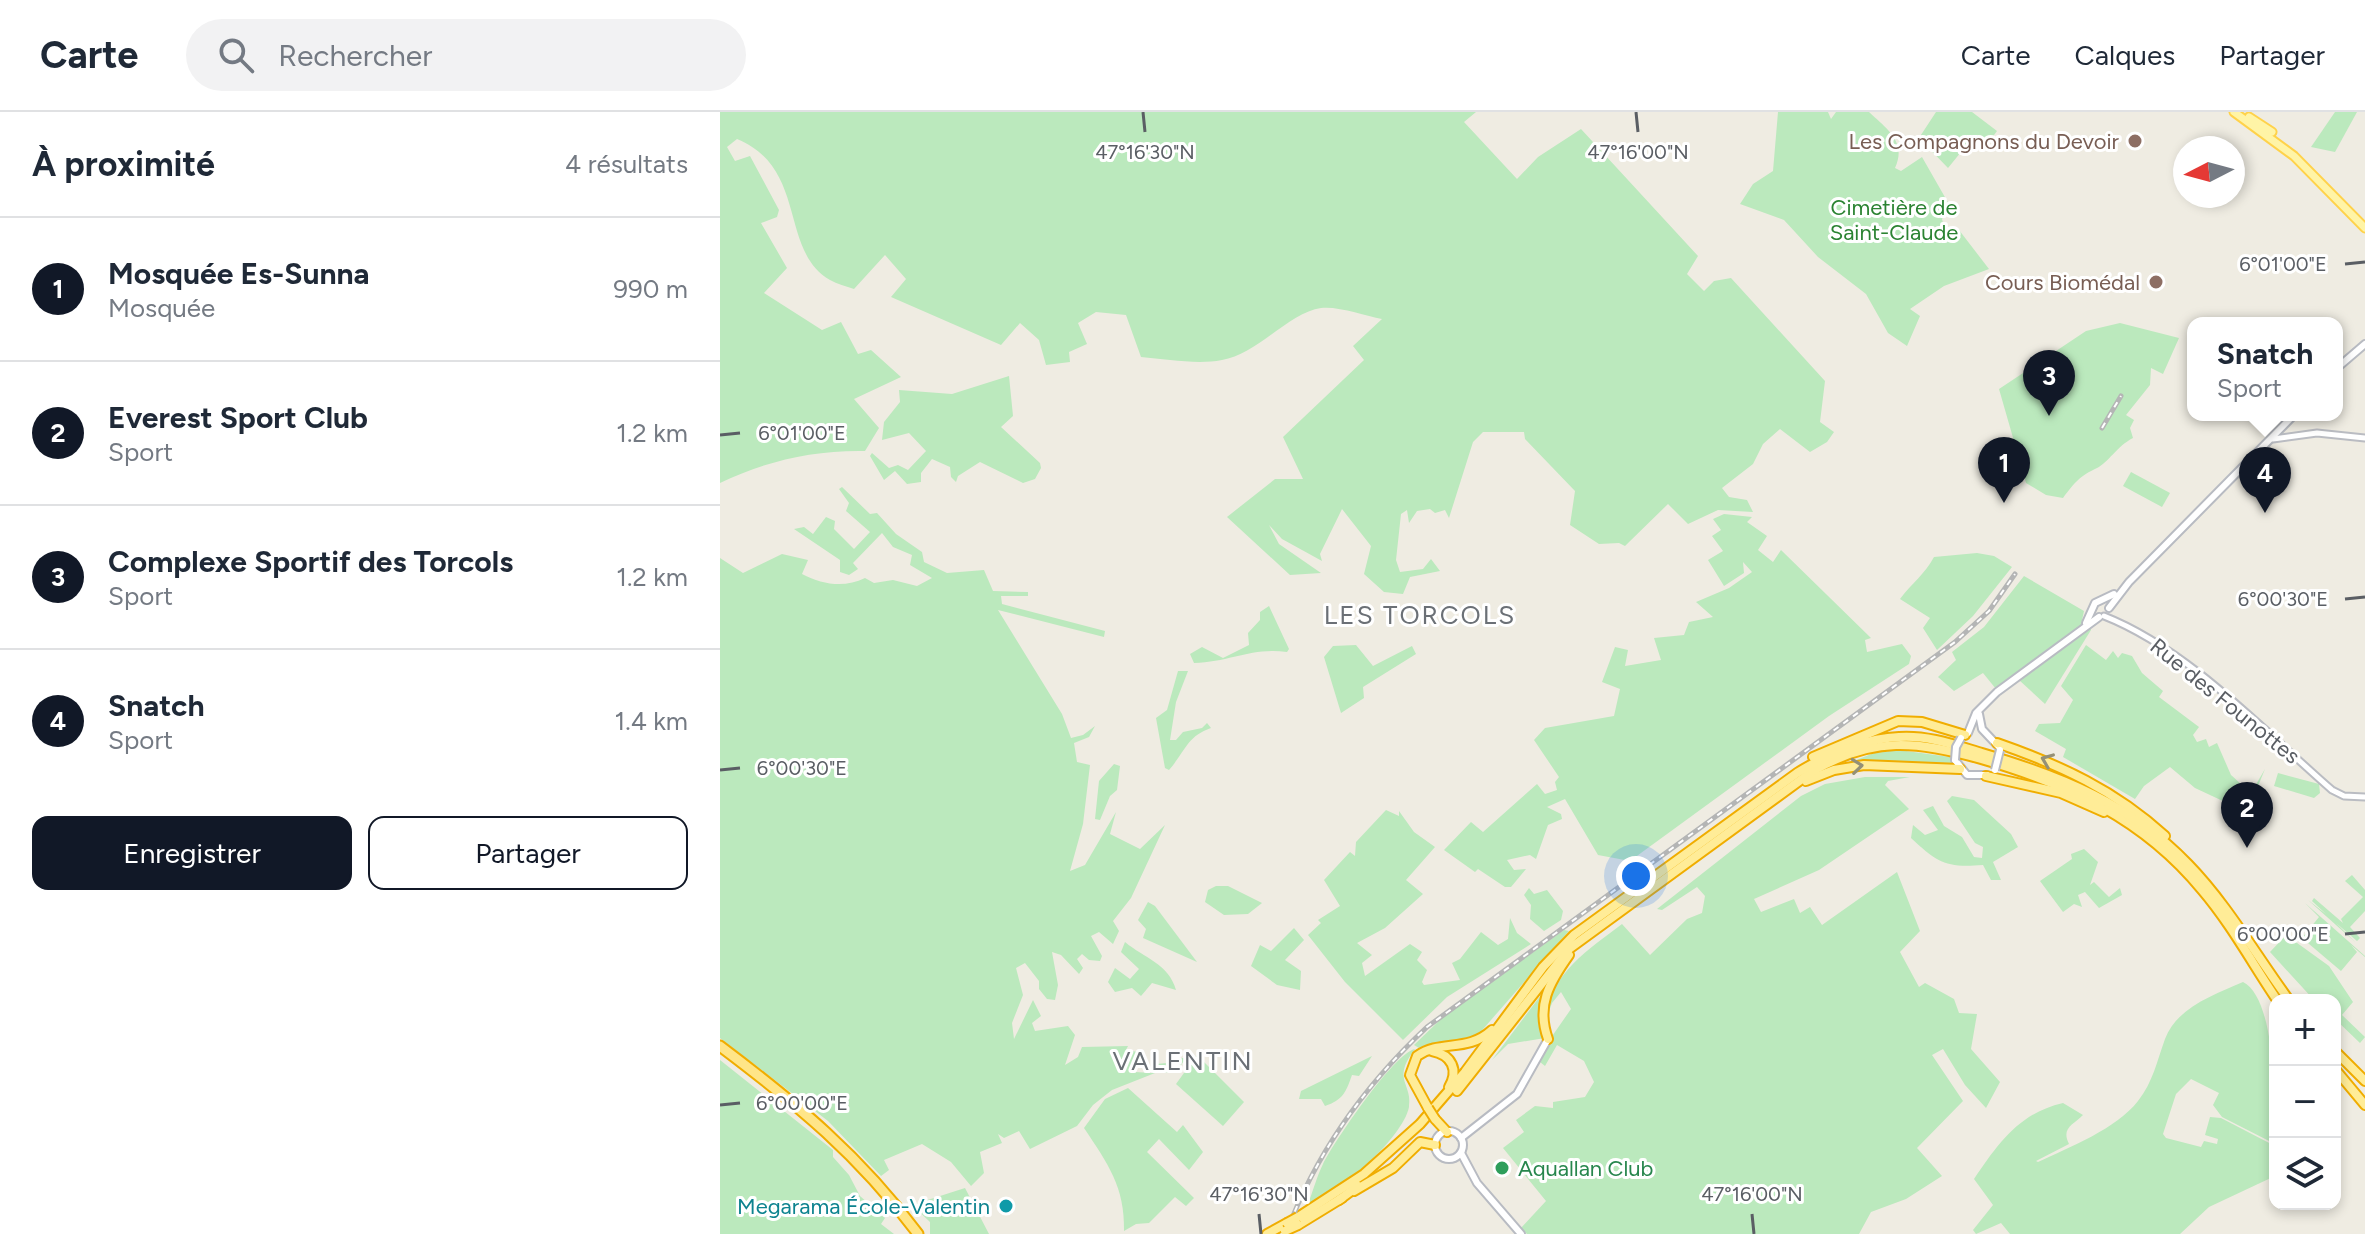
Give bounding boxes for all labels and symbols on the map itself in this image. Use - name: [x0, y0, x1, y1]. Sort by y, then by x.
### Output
- place label: Les Compagnons du Devoir: [1848, 128, 2120, 155]
- marker: Les Compagnons du Devoir: [2126, 132, 2144, 150]
- north arrow: [2173, 136, 2245, 208]
- text: 47°16'30"N: [1095, 140, 1195, 164]
- text: 47°16'00"N: [1587, 140, 1689, 164]
- park label: Cimetière de Saint-Claude: [1830, 194, 1958, 246]
- text: 6°01'00"E: [2239, 252, 2327, 276]
- place label: Cours Biomédal: [1985, 269, 2140, 296]
- marker: Cours Biomédal: [2147, 273, 2165, 291]
- pin: 3: [2023, 350, 2075, 416]
- text: 6°01'00"E: [758, 421, 846, 445]
- pin: 1: [1978, 437, 2030, 503]
- pin: 4: [2239, 447, 2291, 513]
- text: 6°00'30"E: [2238, 587, 2328, 611]
- district label: LES TORCOLS: [1324, 599, 1516, 631]
- street label: Rue des Founottes: [2145, 632, 2305, 770]
- one-way arrow: [2040, 753, 2054, 770]
- text: 6°00'30"E: [757, 756, 847, 780]
- one-way arrow: [1851, 758, 1864, 775]
- pin: 2: [2221, 782, 2273, 848]
- your location: [1616, 856, 1656, 896]
- text: 6°00'00"E: [2237, 922, 2329, 946]
- district label: VALENTIN: [1112, 1045, 1254, 1077]
- text: 6°00'00"E: [756, 1091, 848, 1115]
- place label: Aquallan Club: [1518, 1155, 1653, 1182]
- marker: Aquallan Club: [1493, 1159, 1511, 1177]
- text: 47°16'30"N: [1209, 1182, 1309, 1206]
- text: 47°16'00"N: [1701, 1182, 1803, 1206]
- place label: Megarama École-Valentin: [737, 1193, 990, 1220]
- marker: Megarama École-Valentin: [997, 1197, 1015, 1215]

